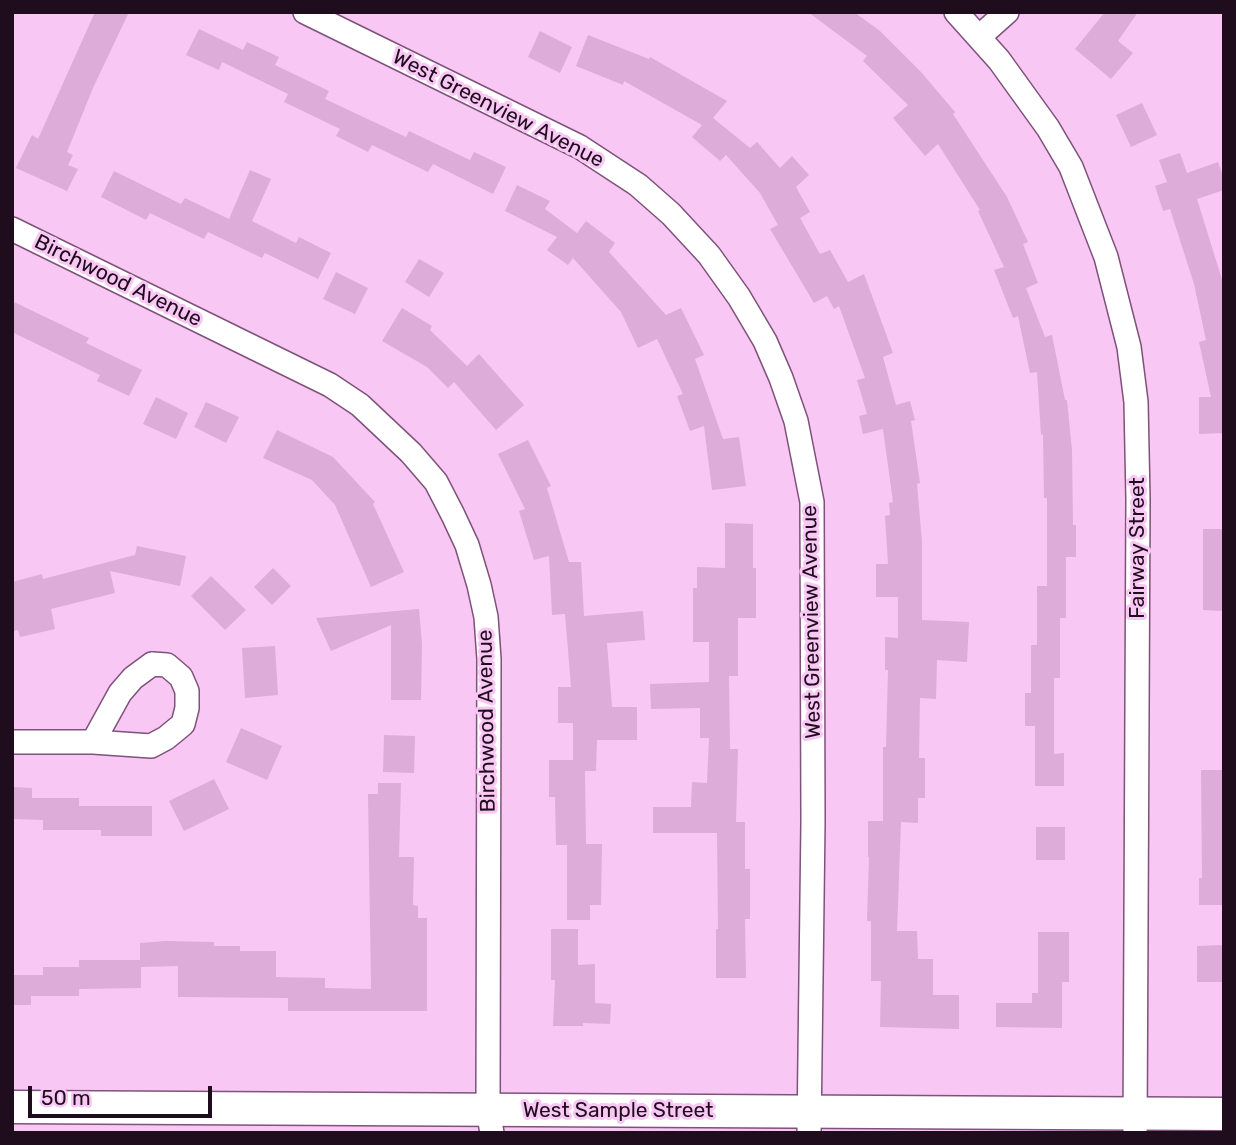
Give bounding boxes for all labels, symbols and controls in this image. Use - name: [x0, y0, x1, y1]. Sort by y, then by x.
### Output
- street label: West Greenview Avenue: [388, 45, 608, 173]
- street label: Birchwood Avenue: [30, 230, 206, 332]
- street label: Fairway Street: [1125, 477, 1151, 619]
- street label: West Greenview Avenue: [797, 505, 827, 739]
- street label: Birchwood Avenue: [473, 629, 501, 813]
- scale bar: [32, 1072, 215, 1116]
- text: 50 m: [41, 1085, 91, 1110]
- street label: West Sample Street: [523, 1098, 713, 1124]

